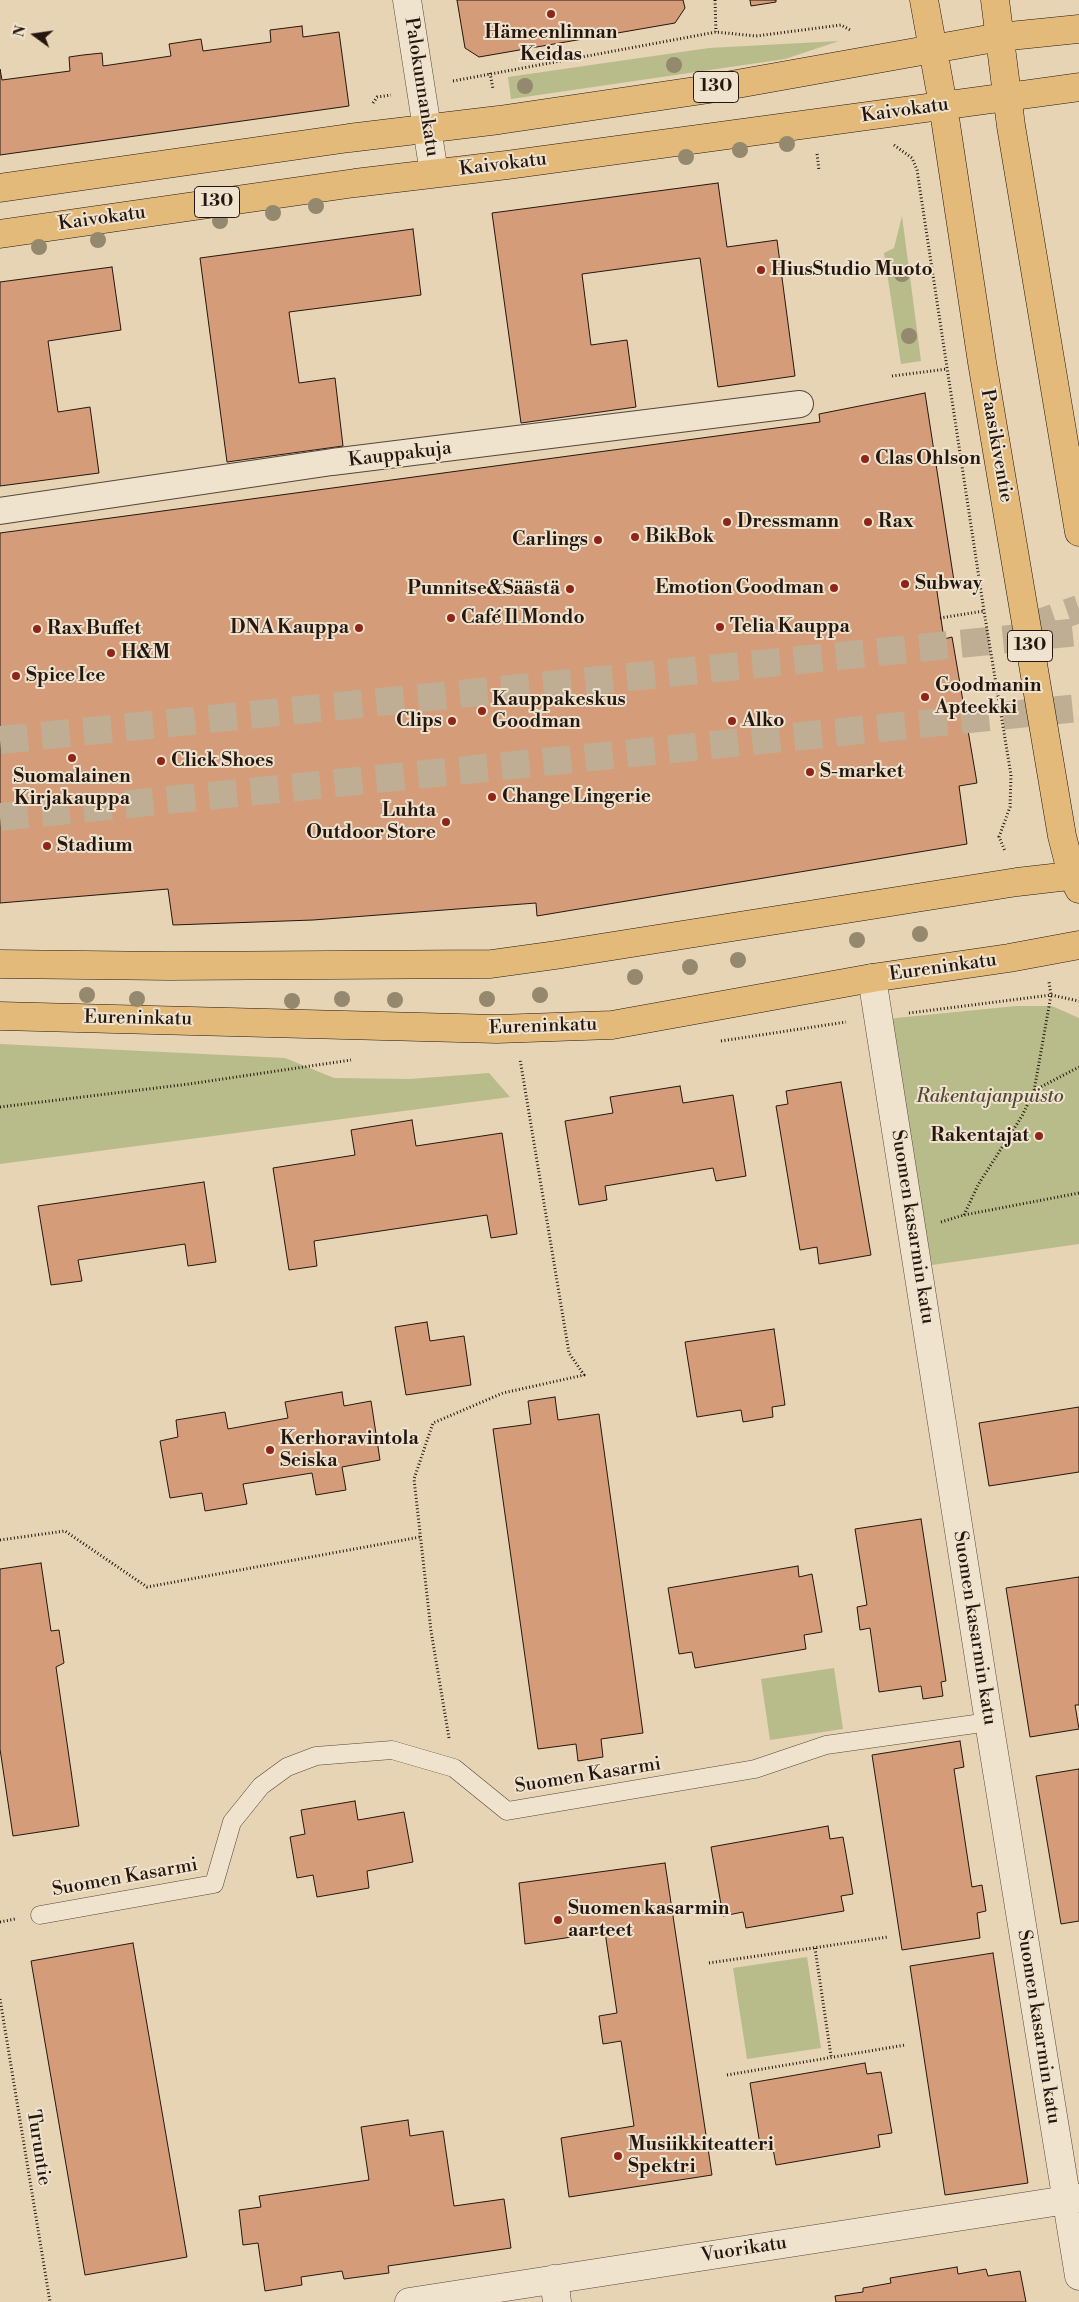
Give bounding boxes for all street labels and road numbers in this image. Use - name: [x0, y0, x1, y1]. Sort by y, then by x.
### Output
- street label: Palokunnankatu: [399, 16, 443, 158]
- road number: 130: [694, 72, 738, 102]
- street label: Kaivokatu: [860, 94, 950, 128]
- street label: Kaivokatu: [458, 148, 548, 182]
- road number: 130: [194, 186, 240, 218]
- street label: Kaivokatu: [57, 202, 147, 236]
- street label: Paasikiventie: [975, 388, 1017, 504]
- street label: Kauppakuja: [347, 437, 453, 473]
- road number: 130: [1008, 630, 1052, 661]
- street label: Eureninkatu: [888, 949, 998, 987]
- street label: Eureninkatu: [84, 1007, 192, 1031]
- street label: Eureninkatu: [489, 1014, 597, 1040]
- street label: Suomen kasarmin katu: [885, 1128, 939, 1326]
- street label: Suomen kasarmin katu: [947, 1529, 1001, 1727]
- street label: Suomen Kasarmi: [513, 1753, 663, 1799]
- street label: Suomen Kasarmi: [50, 1854, 200, 1902]
- street label: Suomen kasarmin katu: [1011, 1928, 1065, 2126]
- street label: Turuntie: [21, 2109, 55, 2187]
- street label: Vuorikatu: [699, 2232, 789, 2268]

